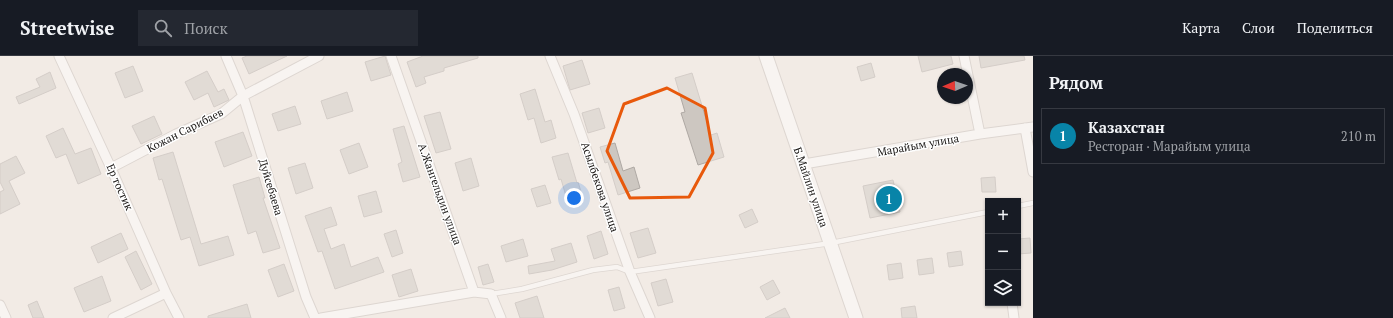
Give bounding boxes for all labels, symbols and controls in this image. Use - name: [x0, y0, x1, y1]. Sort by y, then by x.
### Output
- search box: [138, 10, 418, 46]
- text: Streetwise: [20, 15, 114, 40]
- icon: search: [152, 17, 174, 39]
- text: Поиск: [184, 18, 228, 38]
- text: Карта: [1182, 18, 1220, 37]
- text: Слои: [1242, 18, 1275, 37]
- text: Поделиться: [1297, 18, 1373, 37]
- north arrow: [937, 68, 973, 104]
- text: Рядом: [1049, 71, 1103, 94]
- street label: Кожан Сарибаев: [144, 105, 226, 155]
- text: Казахстан: [1088, 117, 1165, 137]
- text: 1: [1059, 127, 1067, 145]
- text: 210 m: [1341, 127, 1376, 145]
- street label: Марайым улица: [876, 131, 960, 159]
- text: Ресторан · Марайым улица: [1088, 137, 1251, 155]
- street label: Асылбекова улица: [578, 140, 622, 234]
- street label: А.Жангельдин улица: [415, 141, 465, 247]
- street label: Б.Майлин улица: [791, 145, 831, 229]
- street label: Дуйсебаева: [256, 157, 286, 217]
- street label: Ер тостик: [104, 161, 136, 213]
- pin: 1: [876, 184, 902, 214]
- your location: [564, 188, 584, 208]
- map controls: [985, 198, 1021, 306]
- button: +: [985, 198, 1021, 234]
- button: −: [985, 234, 1021, 270]
- button: layers: [985, 270, 1021, 306]

